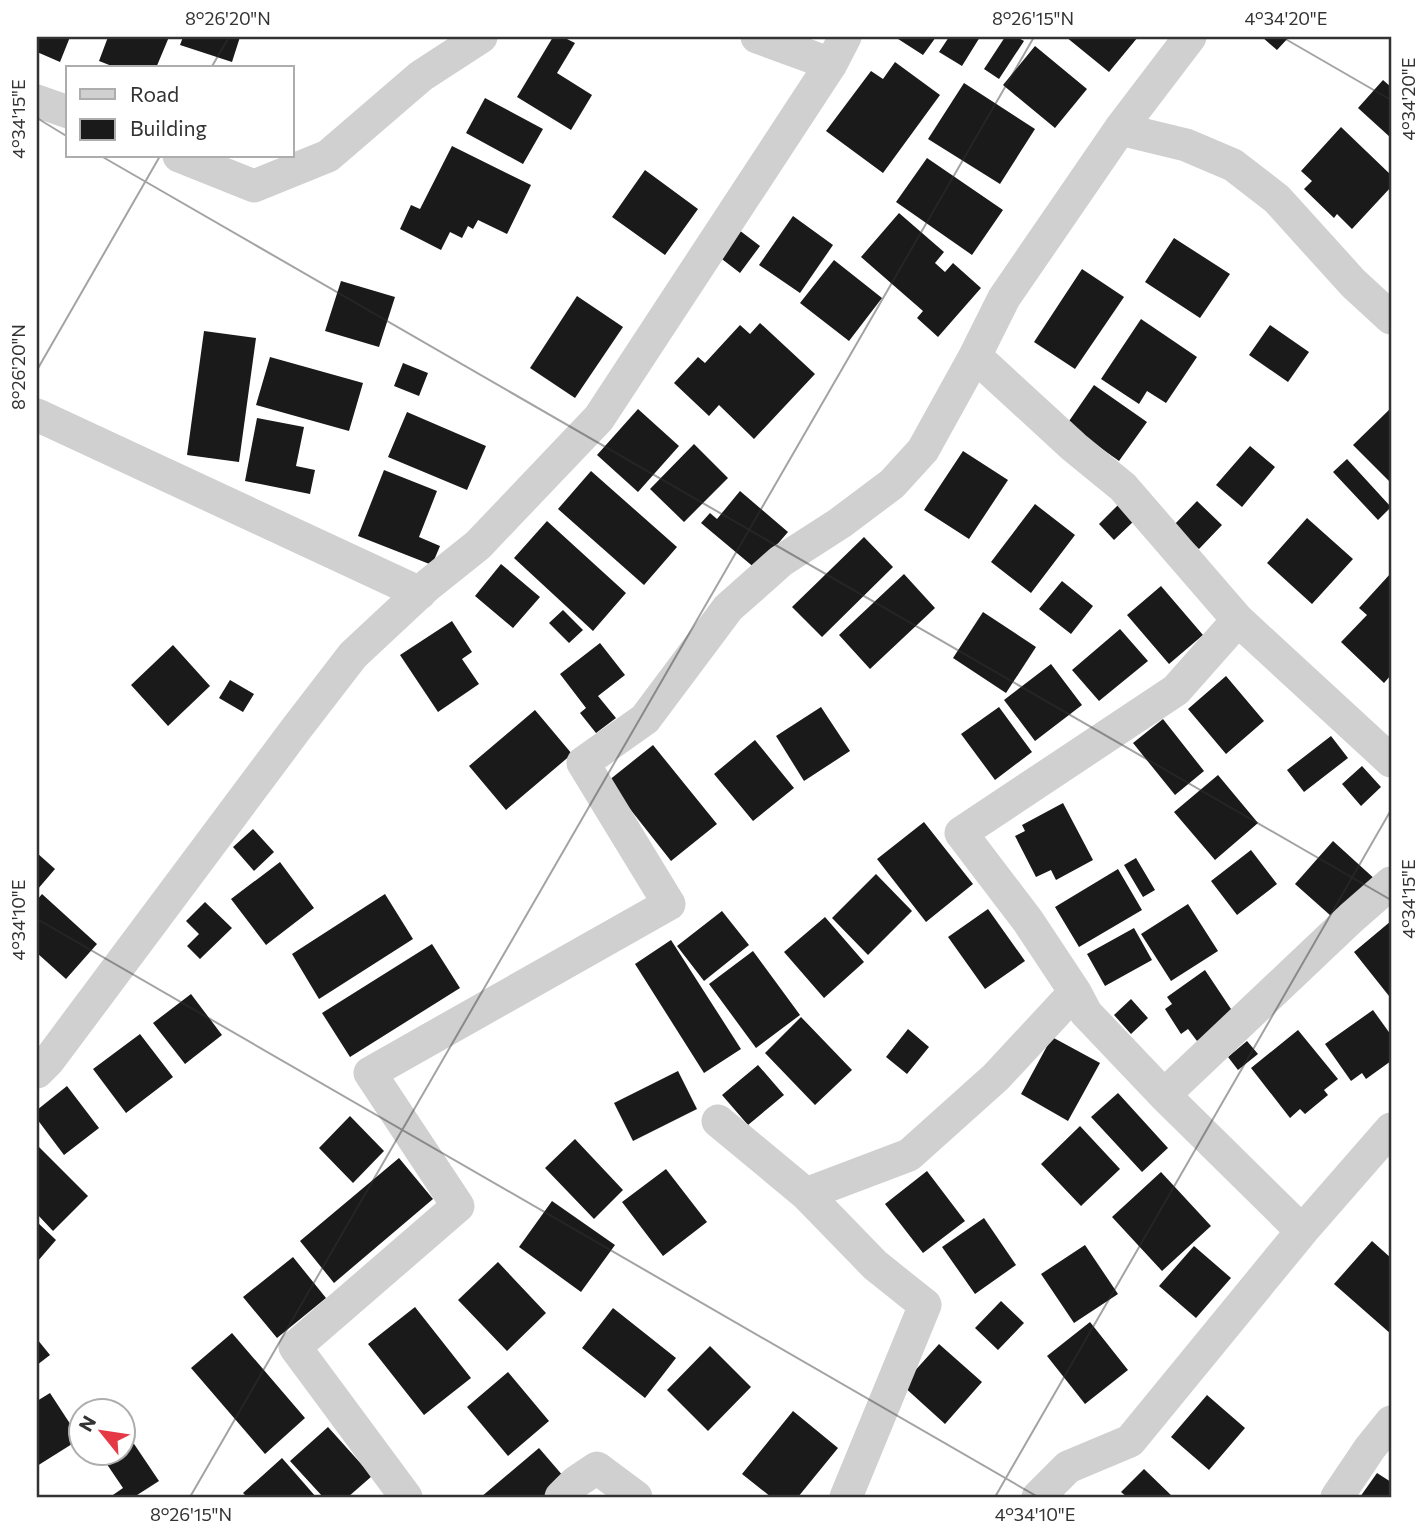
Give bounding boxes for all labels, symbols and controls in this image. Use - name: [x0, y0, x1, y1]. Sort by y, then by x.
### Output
- text: 8°26'20"N: [185, 7, 271, 29]
- text: 8°26'15"N: [992, 7, 1074, 29]
- text: 4°34'20"E: [1245, 7, 1328, 29]
- text: 4°34'20"E: [1397, 58, 1419, 141]
- legend: [66, 66, 294, 158]
- text: 4°34'15"E: [7, 79, 29, 159]
- text: Road: [130, 81, 179, 106]
- text: Building: [130, 115, 207, 140]
- text: 8°26'20"N: [7, 324, 29, 410]
- text: 4°34'15"E: [1397, 859, 1419, 939]
- text: 4°34'10"E: [7, 880, 29, 960]
- north arrow: [66, 1398, 136, 1468]
- text: N: [73, 1411, 100, 1435]
- text: 8°26'15"N: [150, 1503, 232, 1525]
- text: 4°34'10"E: [995, 1503, 1075, 1525]

